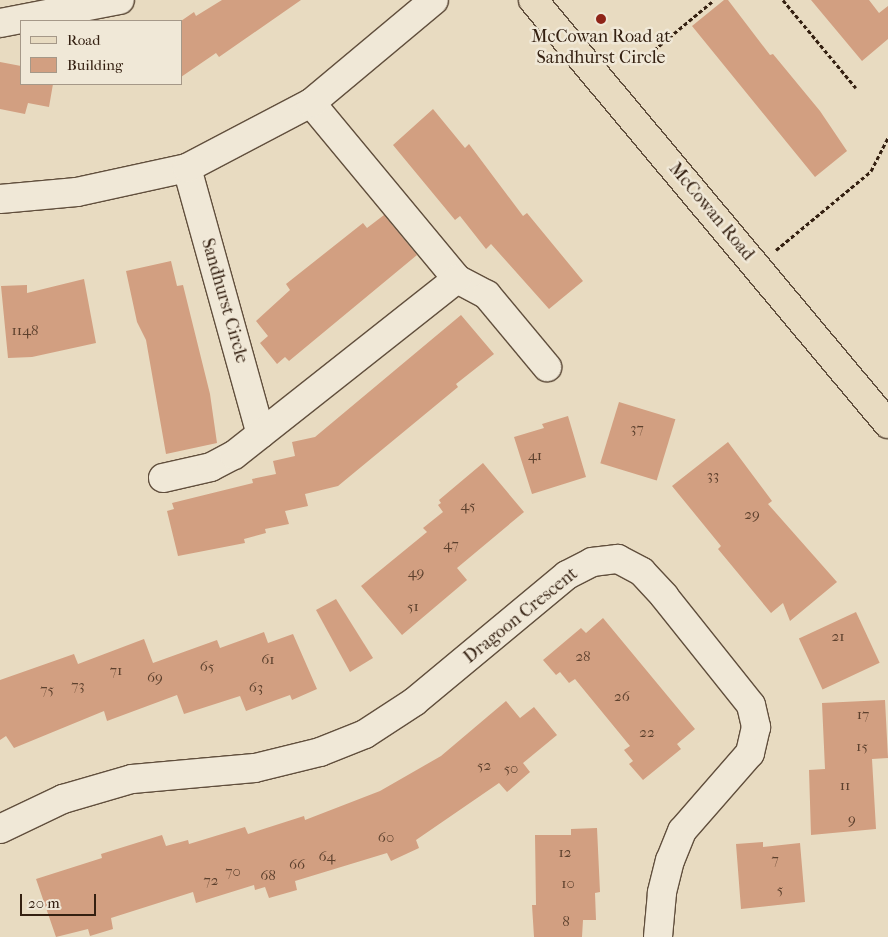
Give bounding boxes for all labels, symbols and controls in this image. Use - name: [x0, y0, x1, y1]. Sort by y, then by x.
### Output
- marker: McCowan Road at Sandhurst Circle: [595, 13, 607, 25]
- legend: [20, 20, 182, 85]
- place label: McCowan Road at Sandhurst Circle: [531, 27, 671, 70]
- text: Road: [67, 31, 100, 49]
- text: Building: [67, 56, 123, 74]
- street label: McCowan Road: [664, 159, 758, 265]
- street label: Sandhurst Circle: [196, 236, 252, 366]
- house number: 1148: [11, 322, 39, 340]
- house number: 37: [630, 420, 644, 438]
- house number: 41: [528, 447, 542, 465]
- house number: 33: [707, 467, 719, 485]
- house number: 45: [461, 497, 475, 515]
- house number: 29: [744, 506, 760, 524]
- house number: 47: [443, 536, 459, 554]
- street label: Dragoon Crescent: [460, 563, 582, 669]
- house number: 49: [408, 564, 424, 582]
- house number: 51: [407, 598, 419, 616]
- house number: 21: [831, 628, 845, 646]
- house number: 28: [575, 648, 591, 666]
- house number: 61: [261, 651, 275, 669]
- house number: 65: [200, 658, 214, 676]
- house number: 71: [110, 662, 122, 680]
- house number: 69: [147, 669, 163, 687]
- house number: 73: [71, 677, 85, 695]
- house number: 63: [249, 679, 263, 697]
- house number: 75: [40, 681, 54, 699]
- house number: 26: [614, 688, 630, 706]
- house number: 17: [857, 706, 869, 724]
- house number: 22: [639, 724, 655, 742]
- house number: 15: [856, 738, 868, 756]
- house number: 52: [477, 757, 491, 775]
- house number: 50: [504, 760, 518, 778]
- house number: 11: [840, 777, 850, 795]
- house number: 9: [848, 811, 856, 829]
- house number: 60: [378, 829, 394, 847]
- house number: 12: [558, 844, 572, 862]
- house number: 64: [319, 848, 335, 866]
- house number: 7: [771, 851, 779, 869]
- house number: 66: [289, 856, 305, 874]
- house number: 70: [225, 863, 241, 881]
- house number: 68: [260, 867, 276, 885]
- house number: 72: [204, 872, 218, 890]
- house number: 10: [561, 875, 575, 893]
- house number: 5: [777, 881, 783, 899]
- scale bar: [22, 884, 99, 916]
- text: 20 m: [28, 894, 60, 912]
- house number: 8: [562, 913, 570, 931]

